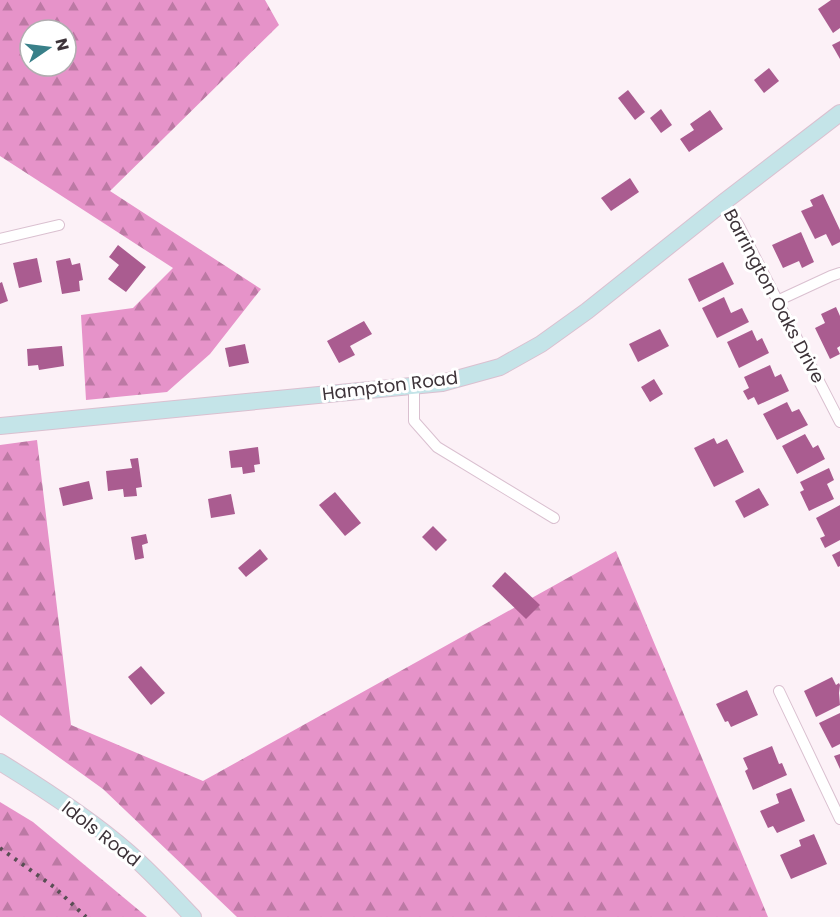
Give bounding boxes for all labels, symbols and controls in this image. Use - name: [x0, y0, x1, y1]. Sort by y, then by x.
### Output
- north arrow: [18, 18, 78, 78]
- text: N: [49, 36, 75, 53]
- street label: Barrington Oaks Drive: [718, 204, 831, 387]
- street label: Hampton Road: [321, 365, 459, 406]
- street label: Idols Road: [57, 795, 146, 872]

